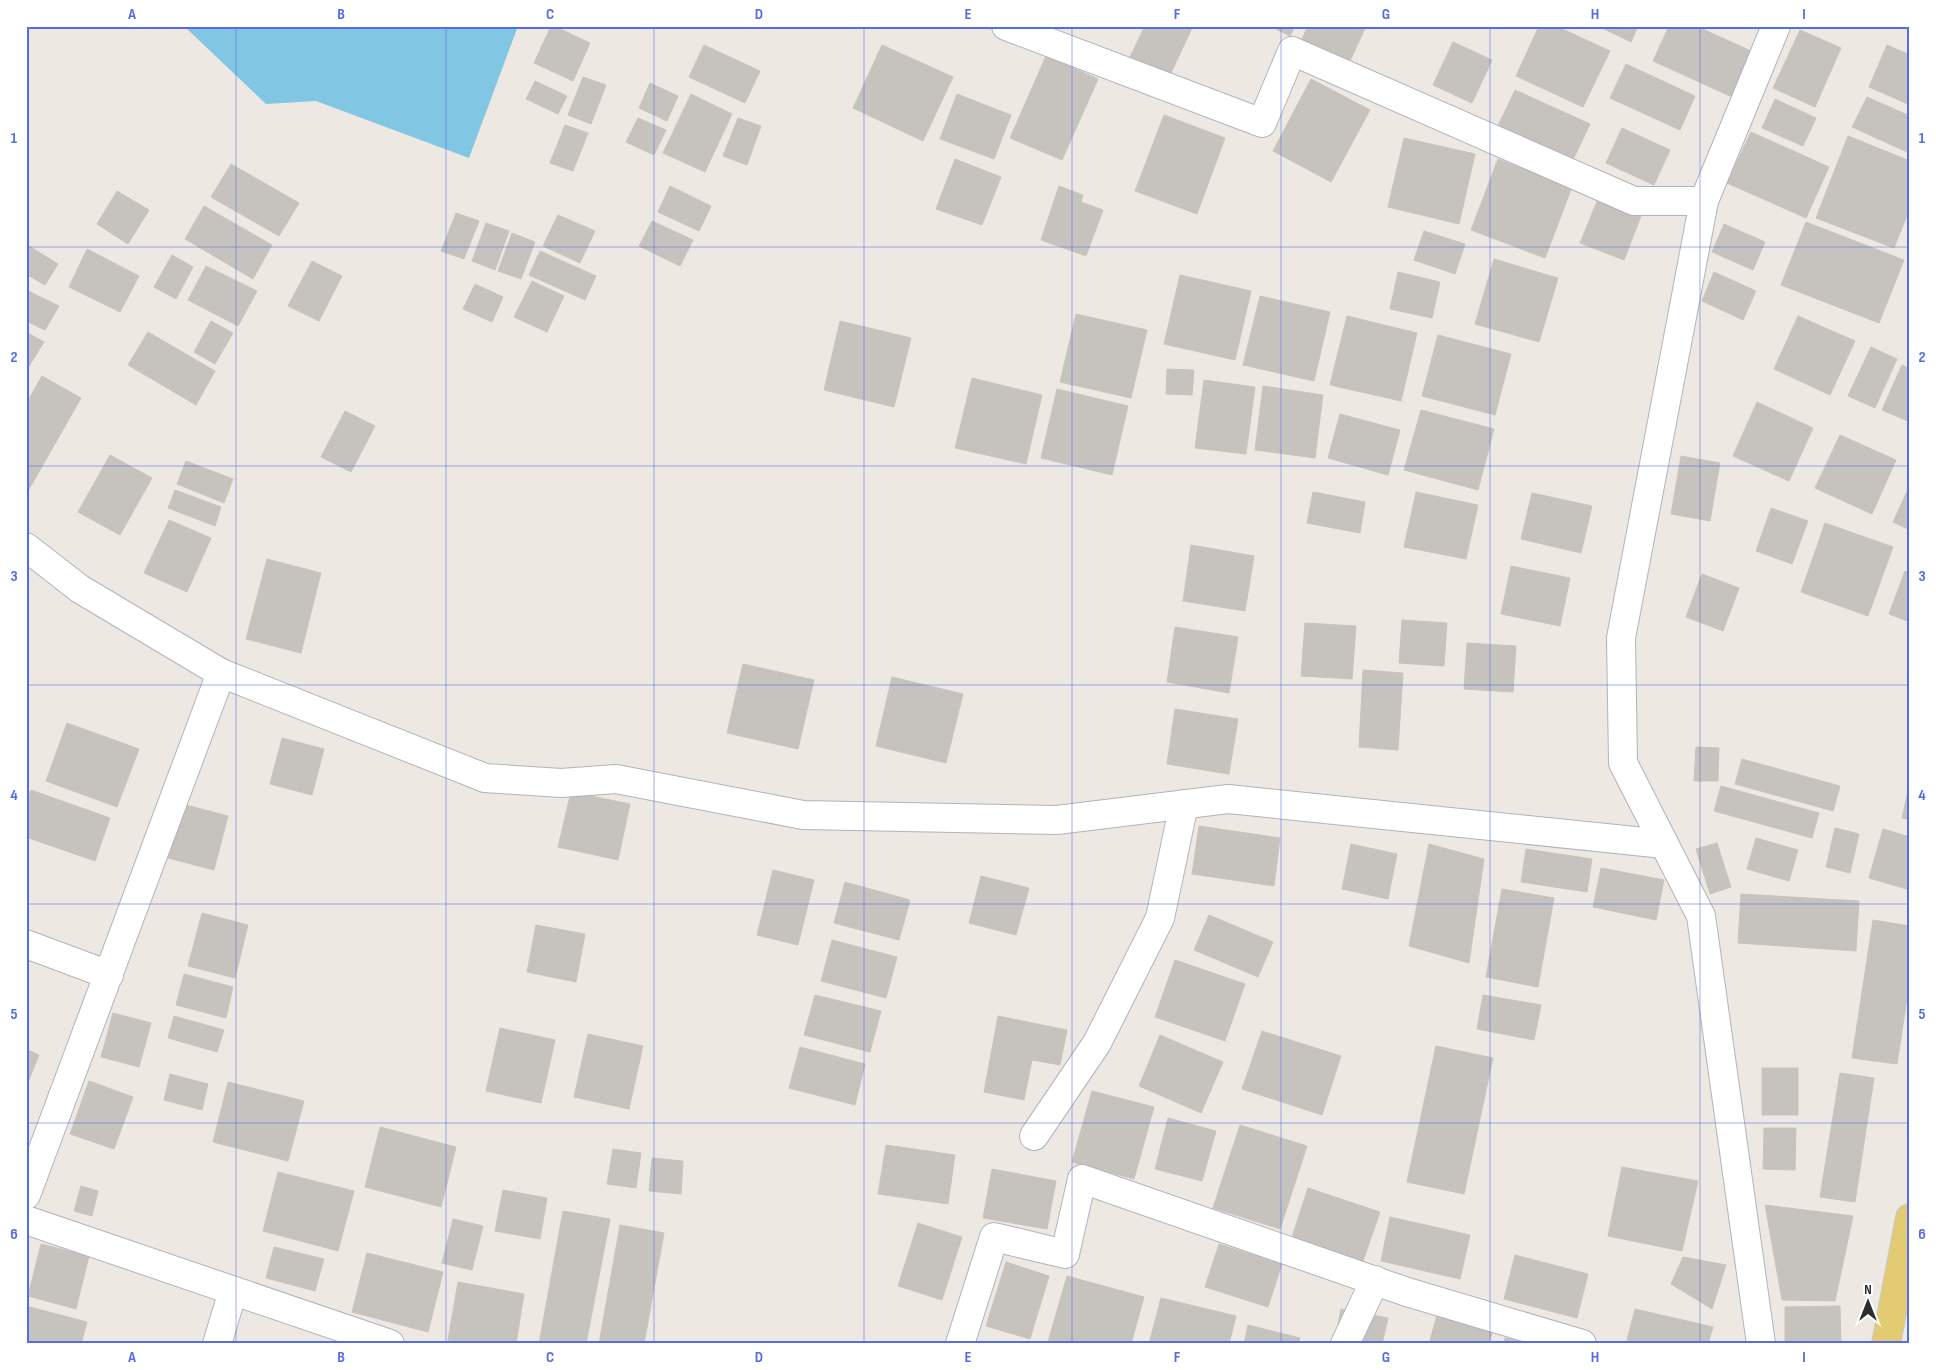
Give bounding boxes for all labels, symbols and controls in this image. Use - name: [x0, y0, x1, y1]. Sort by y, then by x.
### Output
- text: A: [127, 5, 136, 24]
- text: B: [337, 5, 345, 24]
- text: C: [546, 5, 554, 24]
- text: D: [755, 5, 763, 24]
- text: E: [965, 5, 972, 24]
- text: F: [1174, 5, 1181, 24]
- text: G: [1382, 5, 1390, 24]
- text: H: [1591, 5, 1599, 24]
- text: I: [1802, 5, 1806, 24]
- text: 1: [11, 129, 18, 148]
- text: 1: [1919, 129, 1926, 148]
- text: 2: [10, 348, 18, 367]
- text: 2: [1918, 348, 1926, 367]
- text: 3: [10, 567, 18, 586]
- text: 3: [1918, 567, 1926, 586]
- text: 4: [10, 786, 18, 805]
- text: 4: [1918, 786, 1926, 805]
- text: 5: [10, 1005, 18, 1024]
- text: 5: [1918, 1005, 1926, 1024]
- text: 6: [10, 1225, 18, 1244]
- text: 6: [1918, 1225, 1926, 1244]
- north arrow: [1844, 1278, 1894, 1328]
- text: N: [1864, 1281, 1872, 1298]
- text: A: [127, 1348, 136, 1367]
- text: B: [337, 1348, 345, 1367]
- text: C: [546, 1348, 554, 1367]
- text: D: [755, 1348, 763, 1367]
- text: E: [965, 1348, 972, 1367]
- text: F: [1174, 1348, 1181, 1367]
- text: G: [1382, 1348, 1390, 1367]
- text: H: [1591, 1348, 1599, 1367]
- text: I: [1802, 1348, 1806, 1367]

